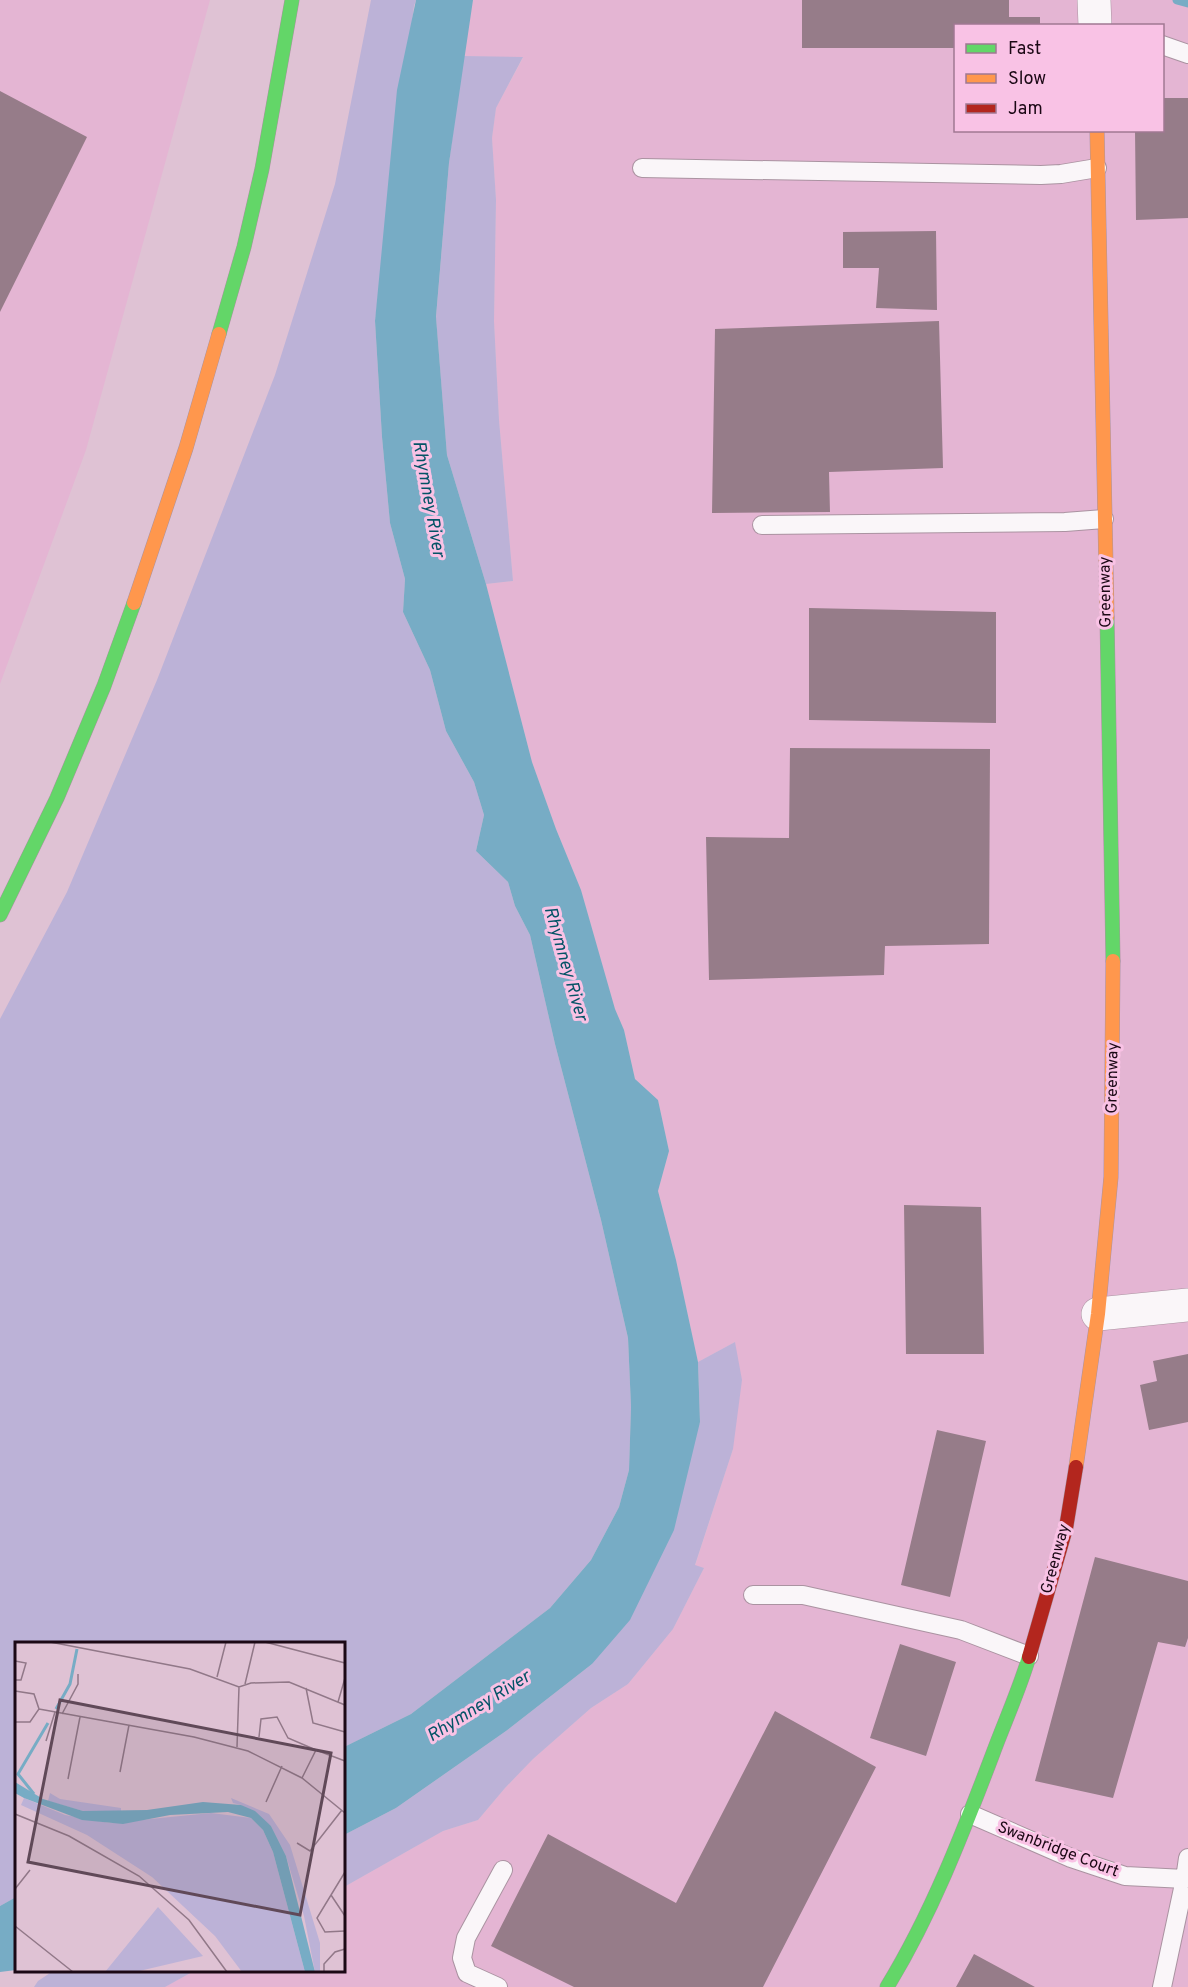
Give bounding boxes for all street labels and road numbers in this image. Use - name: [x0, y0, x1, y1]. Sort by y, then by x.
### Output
- street label: Greenway: [1095, 556, 1117, 628]
- street label: Greenway: [1102, 1042, 1124, 1114]
- street label: Greenway: [1037, 1522, 1075, 1596]
- street label: Swanbridge Court: [995, 1818, 1121, 1882]

